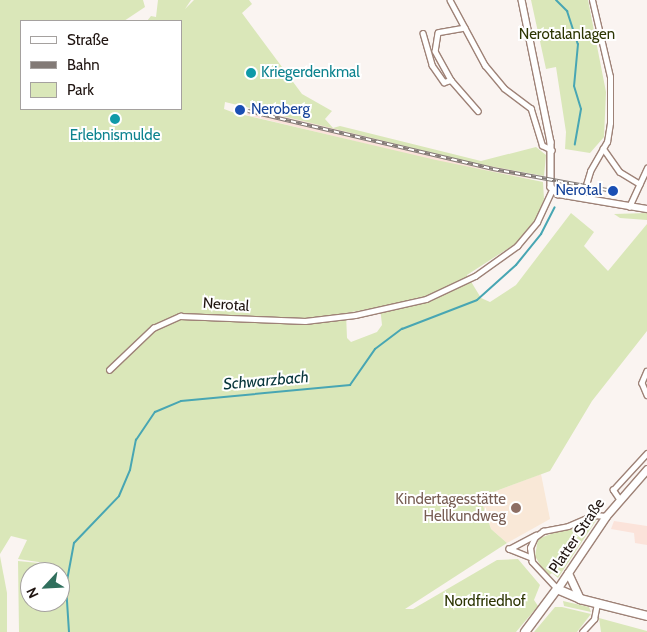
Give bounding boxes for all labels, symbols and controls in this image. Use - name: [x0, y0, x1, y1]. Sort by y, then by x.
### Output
- legend: [20, 20, 182, 110]
- park label: Nerotalanlagen: [519, 26, 615, 44]
- text: Straße: [67, 31, 109, 49]
- text: Bahn: [67, 56, 100, 74]
- place label: Kriegerdenkmal: [261, 64, 360, 82]
- marker: Kriegerdenkmal: [245, 67, 257, 79]
- text: Park: [67, 81, 94, 99]
- place label: Neroberg: [251, 101, 310, 119]
- marker: Neroberg: [233, 103, 247, 117]
- marker: Erlebnismulde: [109, 113, 121, 125]
- place label: Erlebnismulde: [70, 127, 160, 145]
- place label: Nerotal: [555, 182, 602, 200]
- marker: Nerotal: [606, 184, 620, 198]
- street label: Nerotal: [202, 294, 250, 316]
- water label: Schwarzbach: [222, 368, 310, 394]
- place label: Kindertagesstätte Hellkundweg: [395, 490, 506, 525]
- street label: Platter Straße: [545, 495, 609, 577]
- marker: Kindertagesstätte Hellkundweg: [510, 502, 522, 514]
- north arrow: [20, 562, 70, 612]
- text: N: [22, 585, 43, 601]
- park label: Nordfriedhof: [444, 593, 526, 611]

